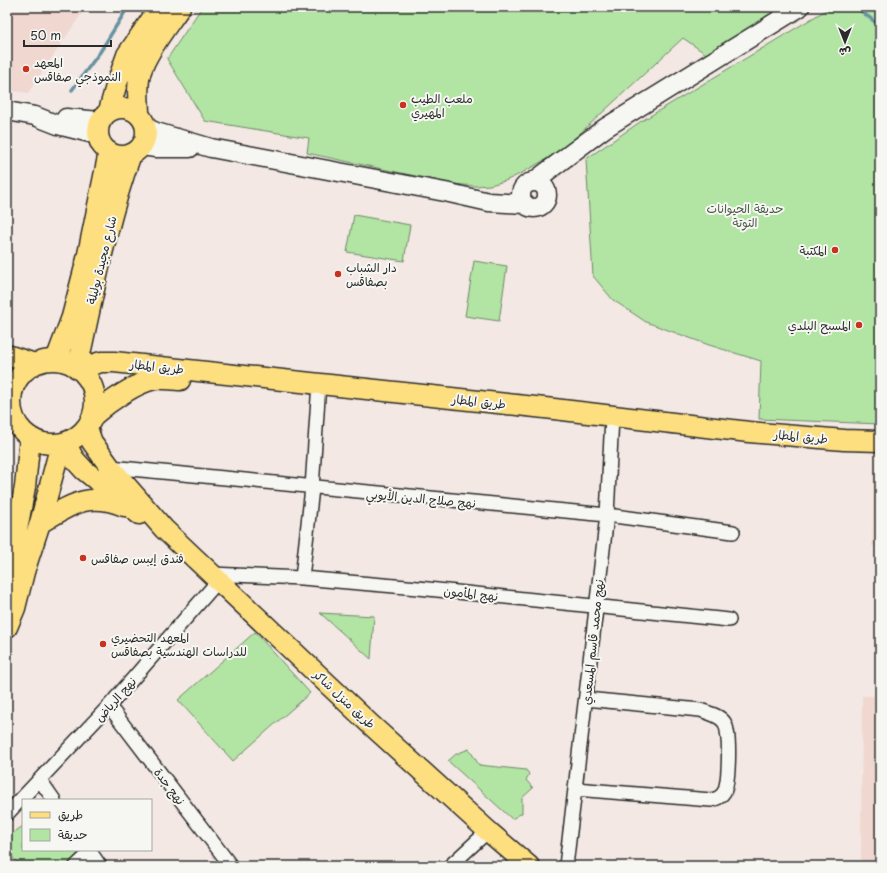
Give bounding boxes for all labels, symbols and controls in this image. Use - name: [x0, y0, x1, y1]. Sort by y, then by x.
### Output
- scale bar: [24, 22, 111, 48]
- north arrow: [825, 22, 865, 62]
- text: 50 m: [30, 26, 61, 44]
- text: ش: [839, 44, 851, 61]
- place label: المعهد النموذجي صفاقس: [34, 53, 121, 88]
- marker: المعهد النموذجي صفاقس: [21, 64, 31, 74]
- place label: ملعب الطيب المهيري: [411, 89, 473, 122]
- marker: ملعب الطيب المهيري: [398, 100, 408, 110]
- park label: حديقة الحيوانات التوتة: [707, 199, 783, 231]
- street label: شارع مجيدة بوليلة: [81, 214, 122, 306]
- place label: المكتبة: [800, 241, 827, 259]
- marker: المكتبة: [830, 245, 840, 255]
- place label: دار الشباب بصفاقس: [346, 258, 397, 290]
- marker: دار الشباب بصفاقس: [333, 269, 343, 279]
- place label: المسبح البلدي: [788, 316, 851, 335]
- marker: المسبح البلدي: [854, 320, 864, 330]
- street label: طريق المطار: [128, 354, 185, 378]
- street label: طريق المطار: [450, 389, 507, 413]
- street label: طريق المطار: [772, 425, 829, 447]
- street label: نهج صلاح الدين الأيوبي: [365, 484, 477, 515]
- place label: فندق إيبس صفاقس: [91, 549, 184, 567]
- marker: فندق إيبس صفاقس: [78, 553, 88, 563]
- street label: نهج محمد قاسم المسعدي: [576, 578, 609, 706]
- street label: نهج المأمون: [443, 581, 499, 606]
- place label: المعهد التحضيري للدراسات الهندسية بصفاقس: [111, 628, 247, 660]
- marker: المعهد التحضيري للدراسات الهندسية بصفاقس: [98, 639, 108, 649]
- street label: طريق منزل شاكر: [309, 665, 380, 732]
- street label: نهج الرياض: [90, 673, 141, 726]
- street label: نهج جدة: [149, 764, 190, 809]
- legend: [22, 799, 152, 851]
- text: طريق: [58, 805, 83, 823]
- text: حديقة: [58, 825, 87, 843]

